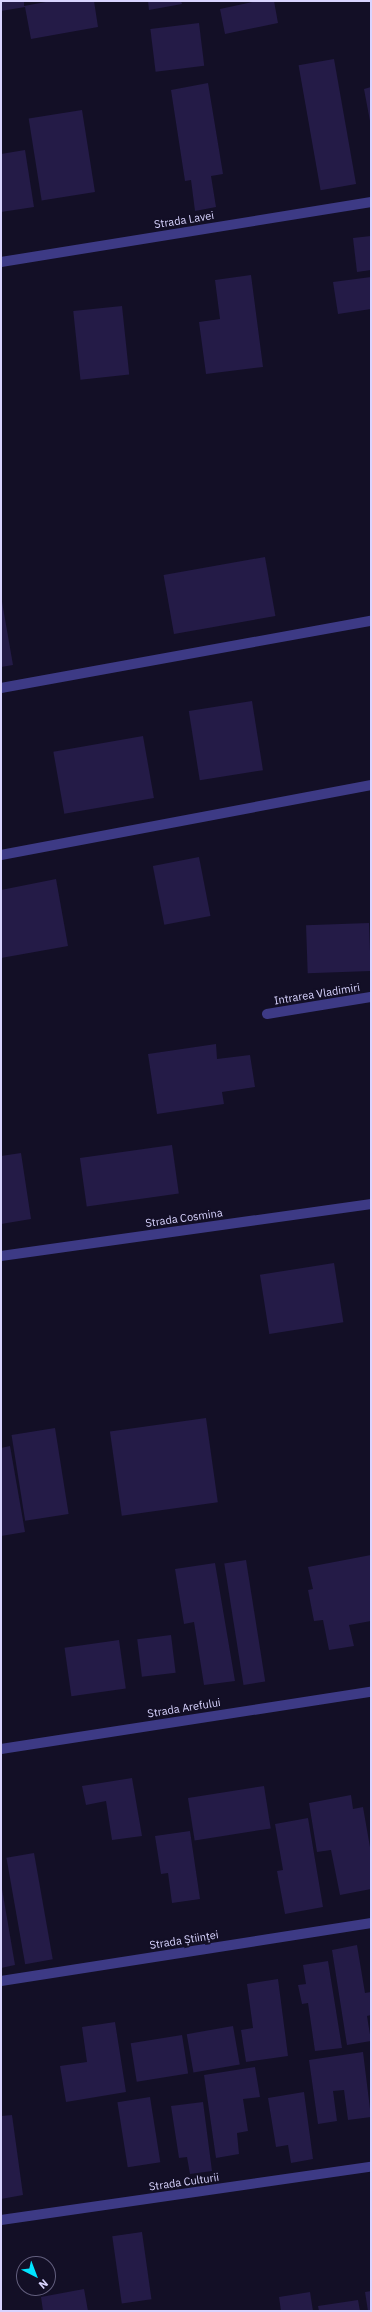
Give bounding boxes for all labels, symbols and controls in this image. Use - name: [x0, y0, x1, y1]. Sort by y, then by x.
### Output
- street label: Strada Lavei: [153, 209, 215, 231]
- street label: Intrarea Vladimiri: [273, 981, 361, 1007]
- street label: Strada Cosmina: [145, 1206, 223, 1230]
- street label: Strada Arefului: [147, 1696, 221, 1720]
- street label: Strada Științei: [149, 1928, 219, 1952]
- street label: Strada Culturii: [148, 2171, 220, 2193]
- north arrow: [16, 2256, 56, 2296]
- text: N: [36, 2276, 51, 2292]

